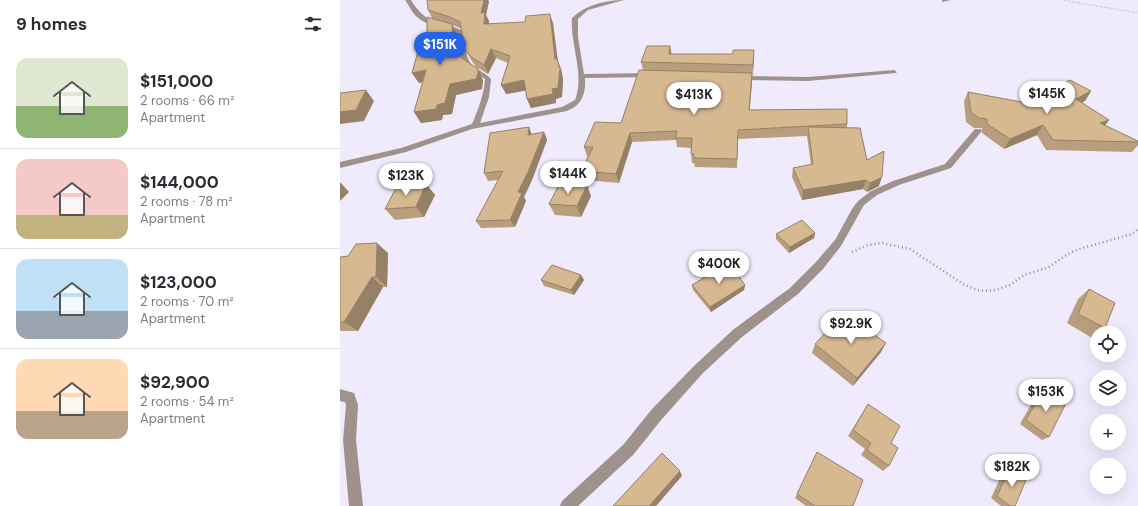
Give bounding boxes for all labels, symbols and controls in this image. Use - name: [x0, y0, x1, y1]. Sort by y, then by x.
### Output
- text: 9 homes: [16, 13, 87, 35]
- icon: filters: [302, 13, 324, 35]
- pin: $151K: [412, 32, 468, 66]
- text: $151K: [423, 36, 457, 53]
- text: $151,000: [140, 70, 213, 92]
- icon: home: [48, 74, 96, 122]
- pin: $145K: [1019, 81, 1075, 115]
- pin: $413K: [666, 82, 722, 116]
- text: $145K: [1028, 85, 1066, 102]
- text: $413K: [675, 86, 713, 103]
- text: 2 rooms · 66 m²: [140, 92, 234, 109]
- text: Apartment: [140, 109, 205, 126]
- pin: $144K: [540, 161, 596, 195]
- pin: $123K: [378, 163, 434, 197]
- text: $144K: [549, 165, 587, 182]
- text: $123K: [388, 167, 424, 184]
- text: $144,000: [140, 171, 219, 193]
- icon: home: [48, 175, 96, 223]
- text: 2 rooms · 78 m²: [140, 193, 232, 210]
- text: Apartment: [140, 210, 205, 227]
- pin: $400K: [691, 251, 747, 285]
- text: $400K: [697, 255, 741, 272]
- text: $123,000: [140, 271, 217, 293]
- icon: home: [48, 275, 96, 323]
- text: 2 rooms · 70 m²: [140, 293, 234, 310]
- text: Apartment: [140, 310, 205, 327]
- pin: $92.9K: [818, 311, 884, 345]
- text: $92.9K: [829, 315, 873, 332]
- map controls: [1090, 326, 1126, 494]
- button: locate: [1090, 326, 1126, 362]
- button: layers: [1090, 370, 1126, 406]
- text: $92,900: [140, 371, 210, 393]
- icon: home: [48, 375, 96, 423]
- pin: $153K: [1018, 379, 1074, 413]
- text: $153K: [1028, 383, 1065, 400]
- text: 2 rooms · 54 m²: [140, 393, 234, 410]
- text: Apartment: [140, 410, 205, 427]
- button: +: [1090, 414, 1126, 450]
- pin: $182K: [984, 454, 1040, 488]
- text: $182K: [994, 458, 1030, 475]
- button: −: [1090, 458, 1126, 494]

